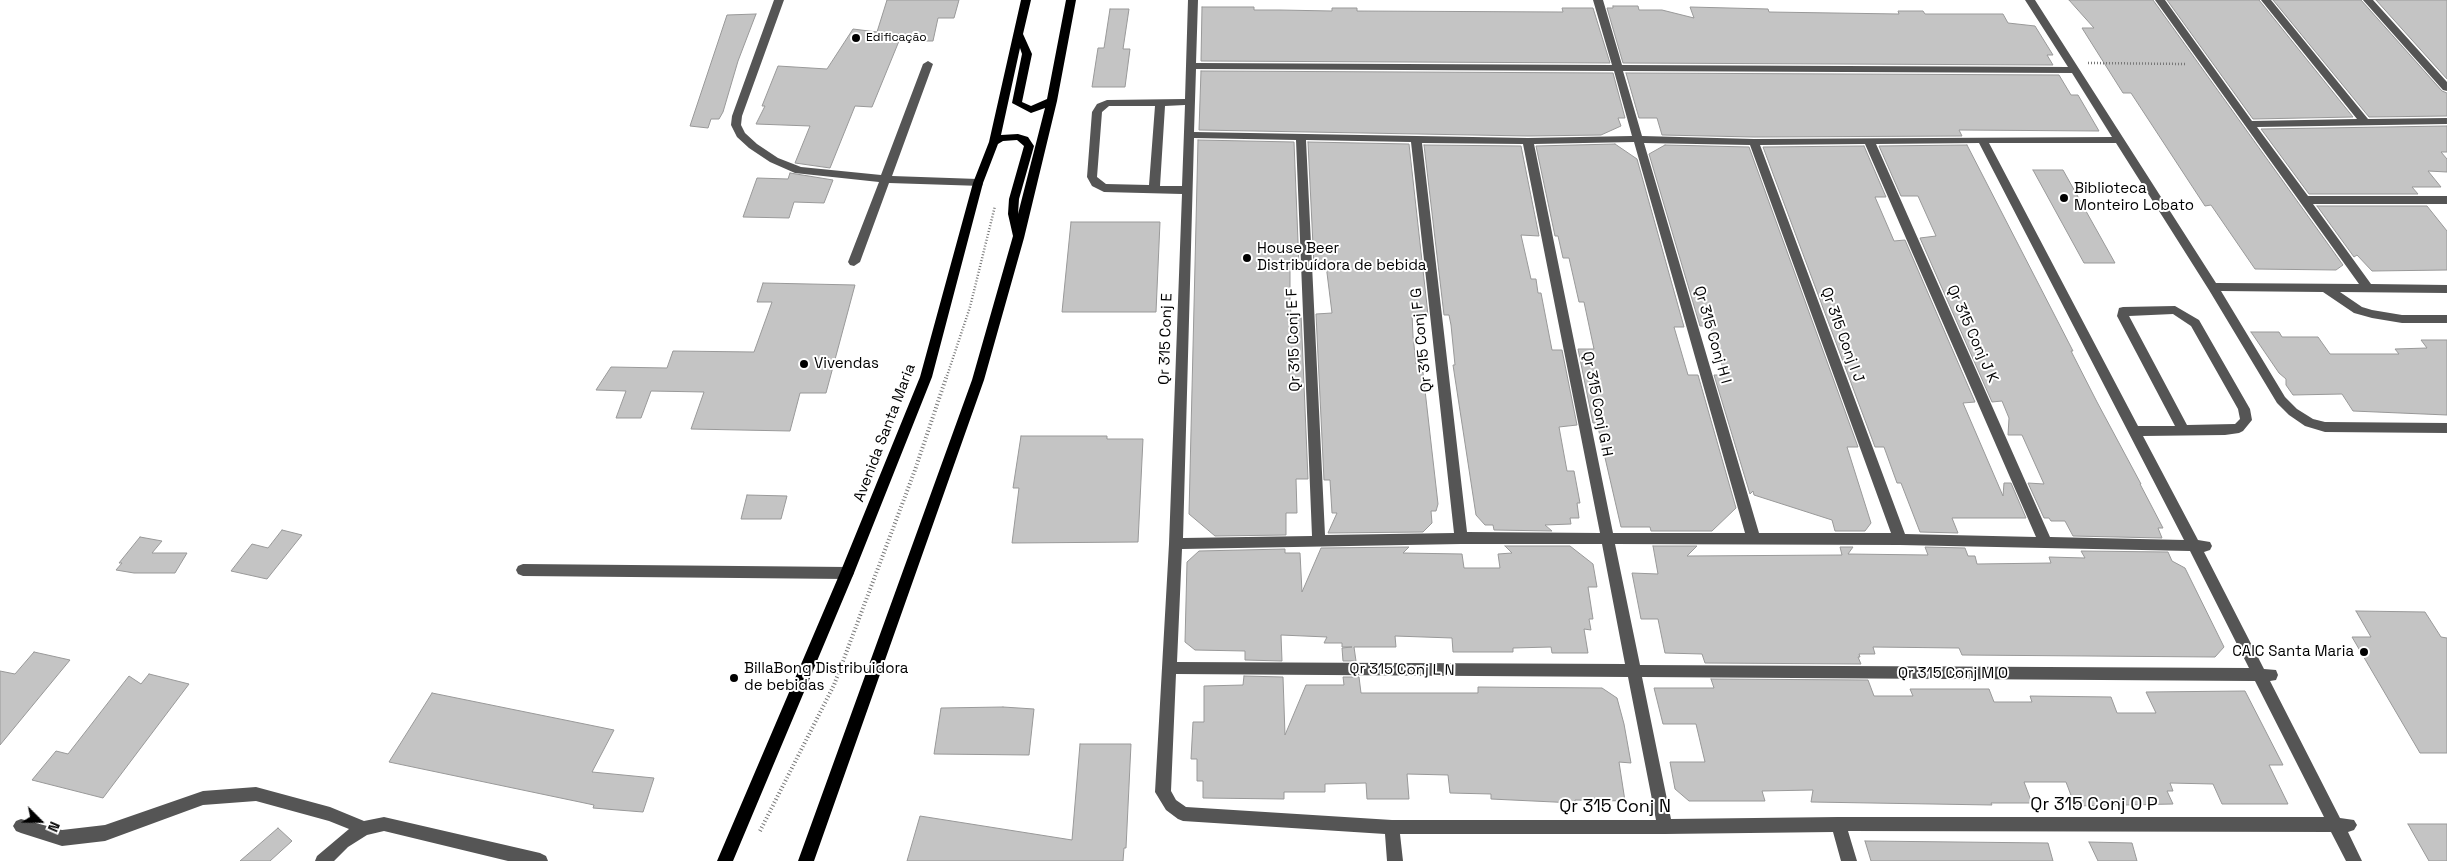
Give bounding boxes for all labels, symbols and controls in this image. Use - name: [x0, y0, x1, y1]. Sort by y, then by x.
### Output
- place label: Edificação: [866, 31, 927, 45]
- marker: Edificação: [850, 32, 862, 44]
- place label: Biblioteca Monteiro Lobato: [2074, 180, 2194, 215]
- marker: Biblioteca Monteiro Lobato: [2058, 192, 2070, 204]
- place label: House Beer Distribuídora de bebida: [1257, 240, 1426, 275]
- marker: House Beer Distribuídora de bebida: [1241, 252, 1253, 264]
- street label: Qr 315 Conj J K: [1942, 282, 2002, 386]
- street label: Qr 315 Conj H I: [1689, 284, 1735, 386]
- street label: Qr 315 Conj I J: [1817, 285, 1867, 385]
- street label: Qr 315 Conj F G: [1408, 287, 1436, 393]
- street label: Qr 315 Conj E F: [1283, 288, 1305, 392]
- street label: Qr 315 Conj E: [1155, 293, 1177, 385]
- street label: Qr 315 Conj G H: [1578, 350, 1616, 458]
- place label: Vivendas: [814, 355, 879, 373]
- marker: Vivendas: [798, 358, 810, 370]
- street label: Avenida Santa Maria: [850, 361, 920, 505]
- place label: CAIC Santa Maria: [2232, 643, 2354, 661]
- marker: CAIC Santa Maria: [2358, 646, 2370, 658]
- place label: BillaBong Distribuidora de bebidas: [744, 660, 908, 695]
- street label: Qr 315 Conj L N: [1349, 660, 1455, 680]
- street label: Qr 315 Conj M O: [1898, 665, 2008, 683]
- marker: BillaBong Distribuidora de bebidas: [728, 672, 740, 684]
- street label: Qr 315 Conj O P: [2030, 794, 2158, 816]
- north arrow: [15, 796, 65, 846]
- street label: Qr 315 Conj N: [1559, 796, 1671, 818]
- text: N: [44, 819, 64, 835]

